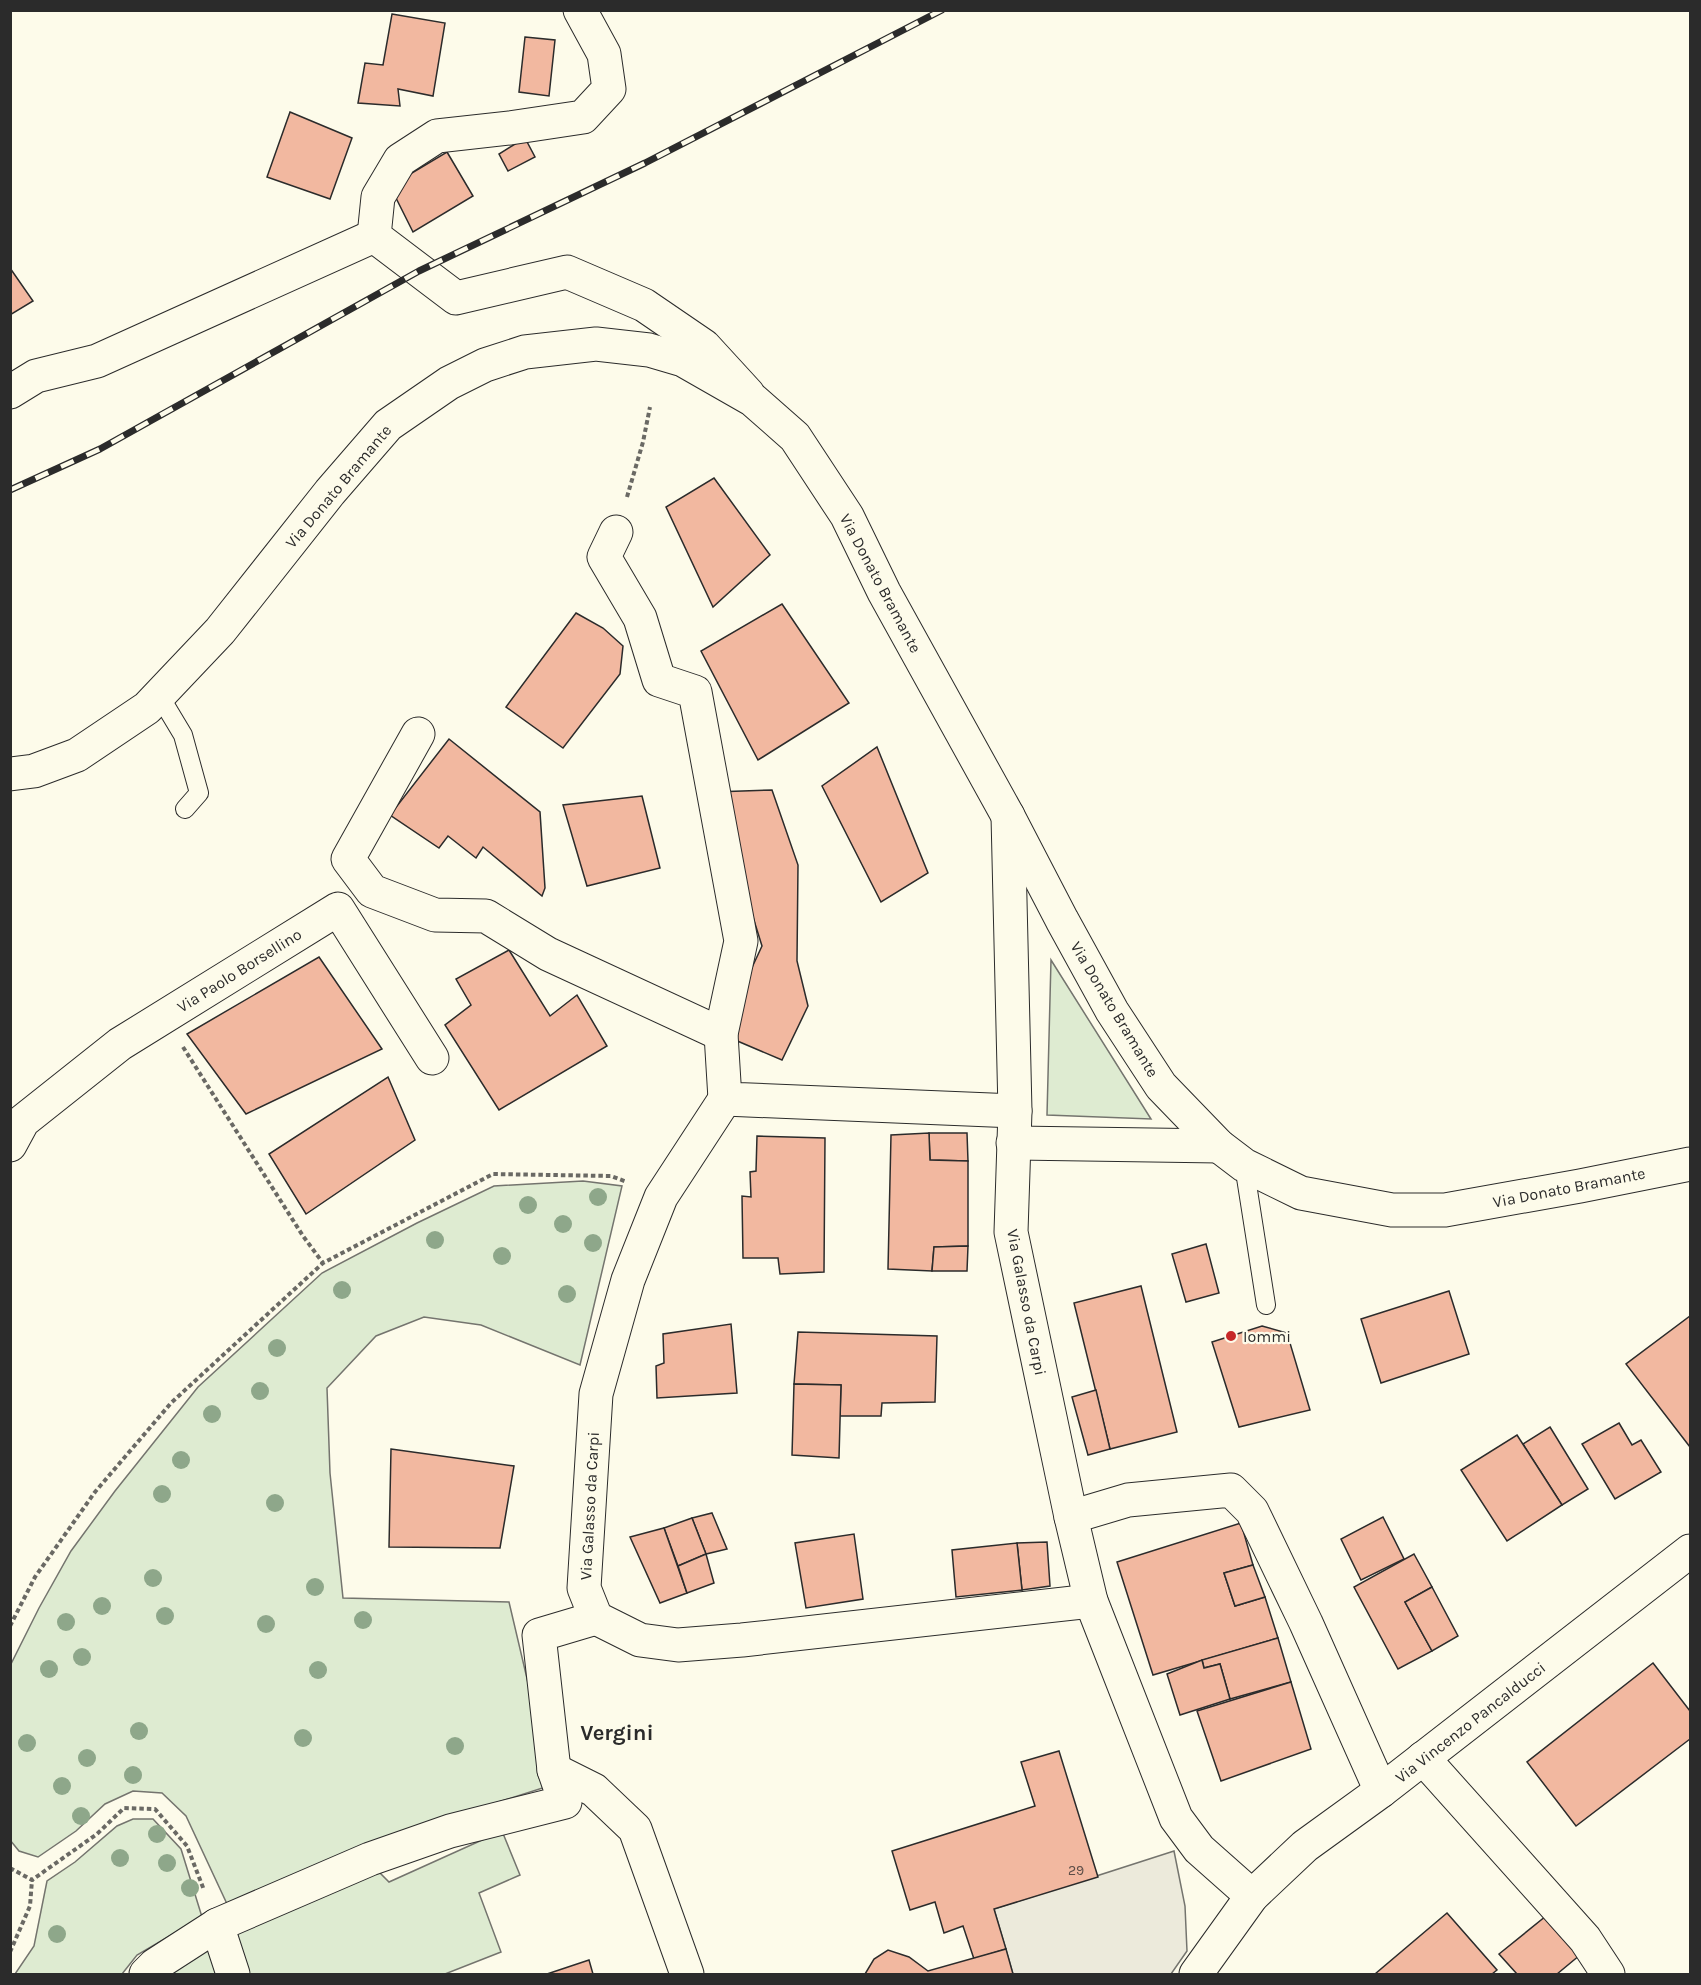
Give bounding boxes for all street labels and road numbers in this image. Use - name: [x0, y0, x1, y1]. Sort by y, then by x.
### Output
- street label: Via Donato Bramante: [281, 421, 395, 552]
- street label: Via Donato Bramante: [836, 510, 925, 656]
- street label: Via Paolo Borsellino: [174, 924, 305, 1016]
- street label: Via Donato Bramante: [1067, 938, 1163, 1081]
- street label: Via Donato Bramante: [1491, 1163, 1647, 1212]
- street label: Via Galasso da Carpi: [1003, 1227, 1050, 1377]
- street label: Via Galasso da Carpi: [576, 1431, 603, 1581]
- street label: Via Vincenzo Pancalducci: [1391, 1658, 1549, 1787]

